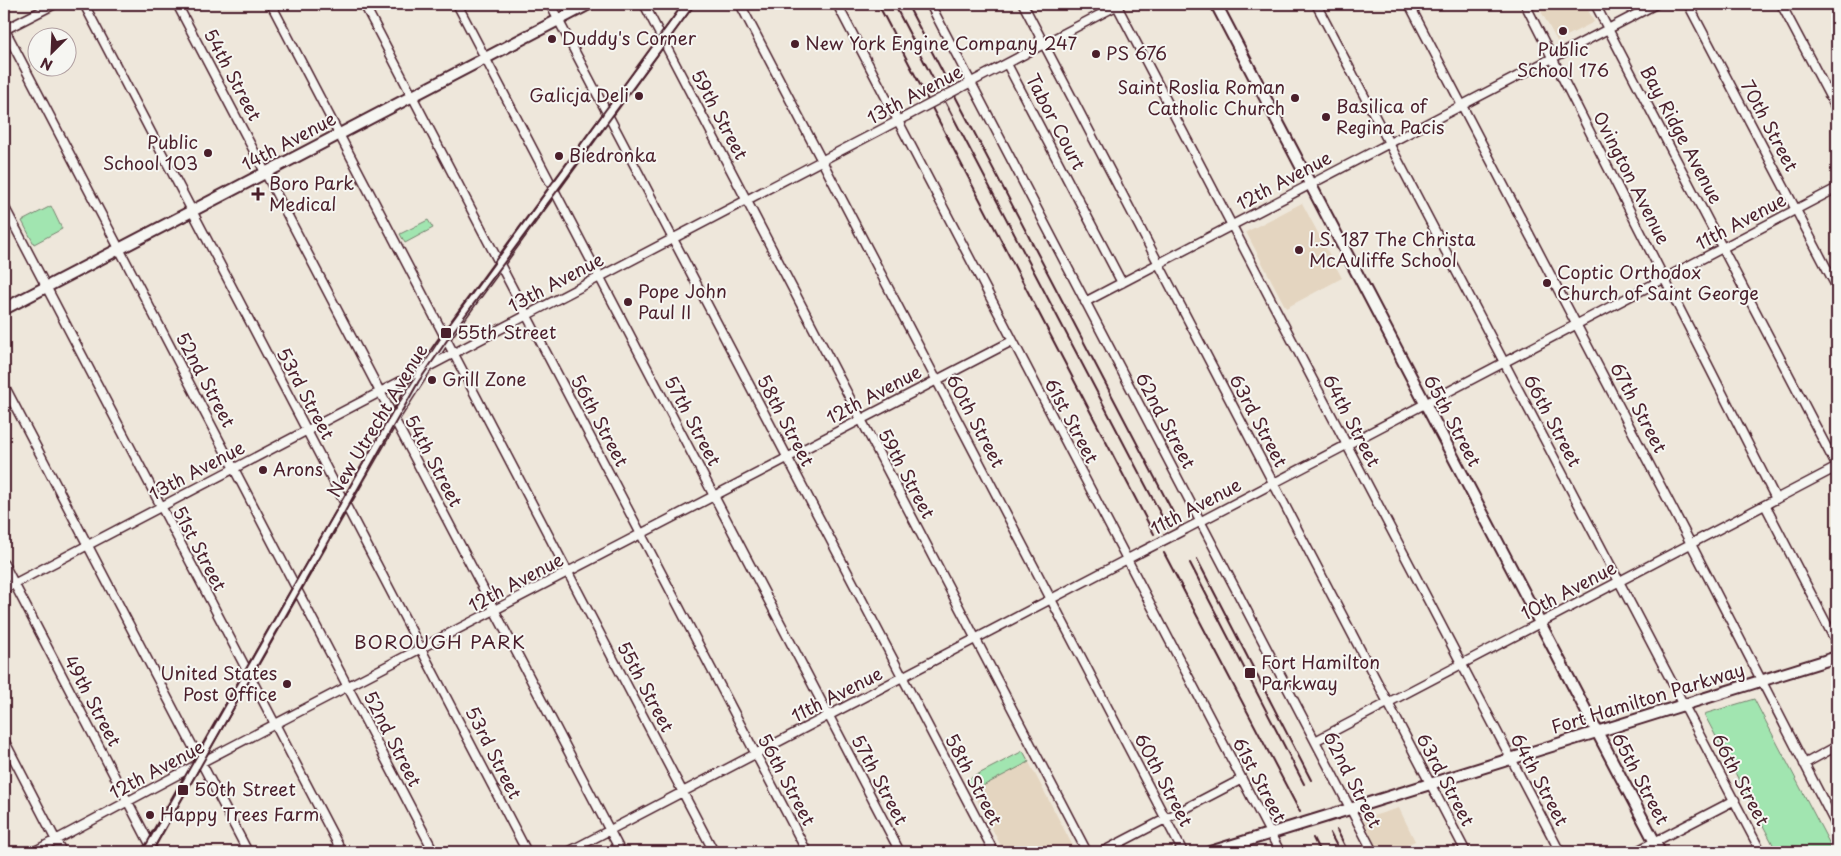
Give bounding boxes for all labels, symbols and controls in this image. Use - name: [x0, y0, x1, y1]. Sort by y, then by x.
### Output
- street label: 54th Street: [198, 23, 269, 125]
- place label: Duddy's Corner: [562, 24, 697, 51]
- marker: Public School 176: [1557, 25, 1569, 37]
- north arrow: [28, 28, 78, 78]
- place label: New York Engine Company 247: [805, 29, 1078, 56]
- marker: Duddy's Corner: [546, 33, 558, 45]
- place label: Public School 176: [1517, 35, 1609, 83]
- marker: New York Engine Company 247: [789, 38, 801, 50]
- place label: PS 676: [1106, 39, 1167, 66]
- marker: PS 676: [1090, 48, 1102, 60]
- text: N: [37, 52, 56, 76]
- street label: 13th Avenue: [862, 57, 967, 130]
- street label: Bay Ridge Avenue: [1634, 60, 1730, 208]
- street label: 59th Street: [685, 64, 755, 164]
- street label: Tabor Court: [1020, 68, 1093, 174]
- place label: Saint Roslia Roman Catholic Church: [1117, 73, 1285, 121]
- street label: 70th Street: [1735, 75, 1806, 176]
- place label: Galicja Deli: [529, 81, 629, 108]
- marker: Galicja Deli: [633, 90, 645, 102]
- marker: Saint Roslia Roman Catholic Church: [1289, 92, 1301, 104]
- place label: Basilica of Regina Pacis: [1336, 92, 1444, 140]
- street label: 14th Avenue: [236, 104, 341, 177]
- street label: Ovington Avenue: [1587, 106, 1678, 249]
- marker: Basilica of Regina Pacis: [1320, 111, 1332, 123]
- place label: Public School 103: [103, 128, 198, 176]
- place label: Biedronka: [569, 141, 657, 168]
- street label: 12th Avenue: [1231, 143, 1336, 216]
- marker: Public School 103: [202, 147, 214, 159]
- marker: Biedronka: [553, 150, 565, 162]
- place label: Boro Park Medical: [269, 169, 354, 217]
- street label: 11th Avenue: [1690, 185, 1791, 256]
- marker: Boro Park Medical: [251, 187, 265, 201]
- place label: I.S. 187 The Christa McAuliffe School: [1309, 225, 1476, 273]
- marker: I.S. 187 The Christa McAuliffe School: [1293, 244, 1305, 256]
- street label: 13th Avenue: [503, 245, 608, 318]
- place label: Coptic Orthodox Church of Saint George: [1557, 258, 1759, 306]
- place label: Pope John Paul II: [638, 277, 727, 325]
- marker: Coptic Orthodox Church of Saint George: [1541, 277, 1553, 289]
- marker: Pope John Paul II: [622, 296, 634, 308]
- place label: 55th Street: [457, 318, 556, 345]
- marker: 55th Street: [439, 326, 453, 340]
- street label: 52nd Street: [170, 327, 243, 432]
- street label: New Utrecht Avenue: [320, 338, 433, 502]
- street label: 53rd Street: [271, 343, 342, 444]
- street label: 12th Avenue: [821, 357, 926, 430]
- street label: 67th Street: [1604, 357, 1674, 457]
- place label: Grill Zone: [442, 365, 527, 392]
- street label: 62nd Street: [1130, 367, 1203, 473]
- street label: 60th Street: [940, 369, 1012, 472]
- street label: 63rd Street: [1224, 369, 1295, 471]
- street label: 64th Street: [1317, 369, 1388, 471]
- street label: 66th Street: [1518, 369, 1589, 471]
- street label: 56th Street: [565, 370, 636, 471]
- street label: 57th Street: [658, 370, 728, 470]
- street label: 58th Street: [751, 370, 822, 471]
- street label: 65th Street: [1418, 370, 1489, 471]
- street label: 61st Street: [1039, 373, 1106, 468]
- marker: Grill Zone: [426, 374, 438, 386]
- street label: 54th Street: [399, 409, 470, 511]
- street label: 59th Street: [872, 423, 942, 523]
- street label: 13th Avenue: [144, 433, 249, 506]
- place label: Arons: [273, 455, 323, 482]
- marker: Arons: [257, 464, 269, 476]
- street label: 11th Avenue: [1145, 470, 1246, 541]
- street label: 51st Street: [167, 501, 234, 595]
- street label: 12th Avenue: [463, 545, 568, 618]
- street label: 10th Avenue: [1516, 553, 1621, 626]
- district label: BOROUGH PARK: [354, 627, 526, 655]
- street label: 55th Street: [611, 636, 682, 736]
- place label: Fort Hamilton Parkway: [1261, 648, 1380, 696]
- street label: 49th Street: [58, 650, 129, 751]
- street label: Fort Hamilton Parkway: [1548, 655, 1748, 740]
- place label: United States Post Office: [160, 659, 277, 707]
- street label: 11th Avenue: [786, 659, 887, 728]
- marker: Fort Hamilton Parkway: [1243, 666, 1257, 680]
- marker: United States Post Office: [281, 678, 293, 690]
- street label: 52nd Street: [358, 686, 429, 791]
- street label: 53rd Street: [459, 701, 529, 803]
- street label: 62nd Street: [1317, 726, 1389, 832]
- street label: 60th Street: [1128, 728, 1200, 831]
- street label: 63rd Street: [1411, 728, 1482, 830]
- street label: 64th Street: [1505, 728, 1576, 830]
- street label: 65th Street: [1606, 728, 1677, 829]
- street label: 66th Street: [1706, 728, 1777, 830]
- street label: 56th Street: [752, 729, 823, 830]
- street label: 57th Street: [845, 729, 915, 829]
- street label: 58th Street: [939, 729, 1010, 830]
- street label: 12th Avenue: [104, 732, 209, 805]
- street label: 61st Street: [1227, 732, 1294, 827]
- place label: 50th Street: [194, 775, 296, 802]
- marker: 50th Street: [176, 783, 190, 797]
- place label: Happy Trees Farm: [160, 800, 319, 827]
- marker: Happy Trees Farm: [144, 809, 156, 821]

